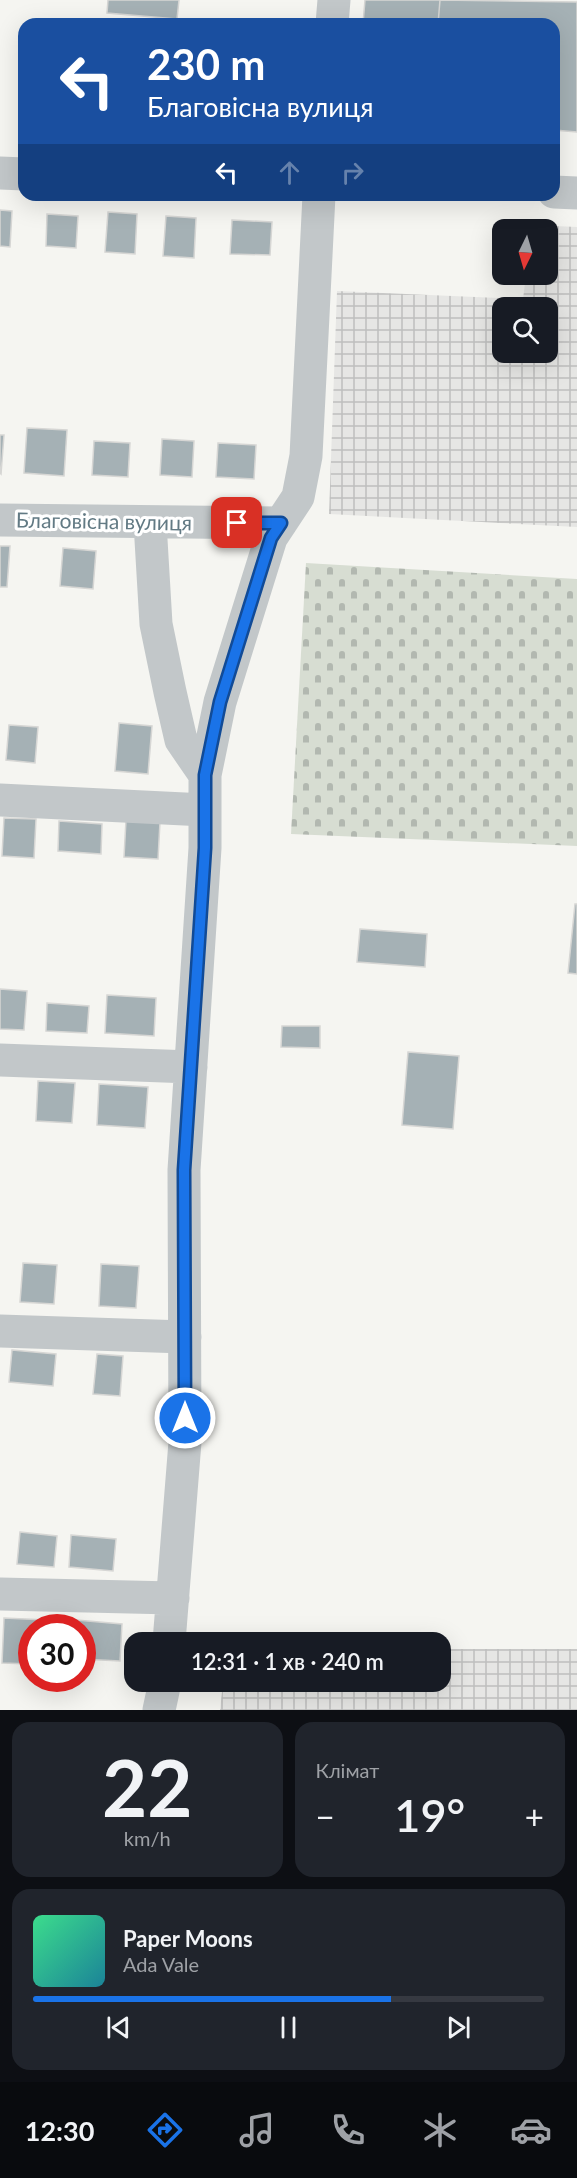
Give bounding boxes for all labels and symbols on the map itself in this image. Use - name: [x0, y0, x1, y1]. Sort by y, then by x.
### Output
- north arrow: [492, 219, 558, 285]
- pin: [211, 497, 262, 548]
- street label: Благовісна вулиця: [16, 506, 192, 535]
- position arrow: [153, 1386, 217, 1450]
- speed limit sign: 30: [18, 1614, 96, 1692]

